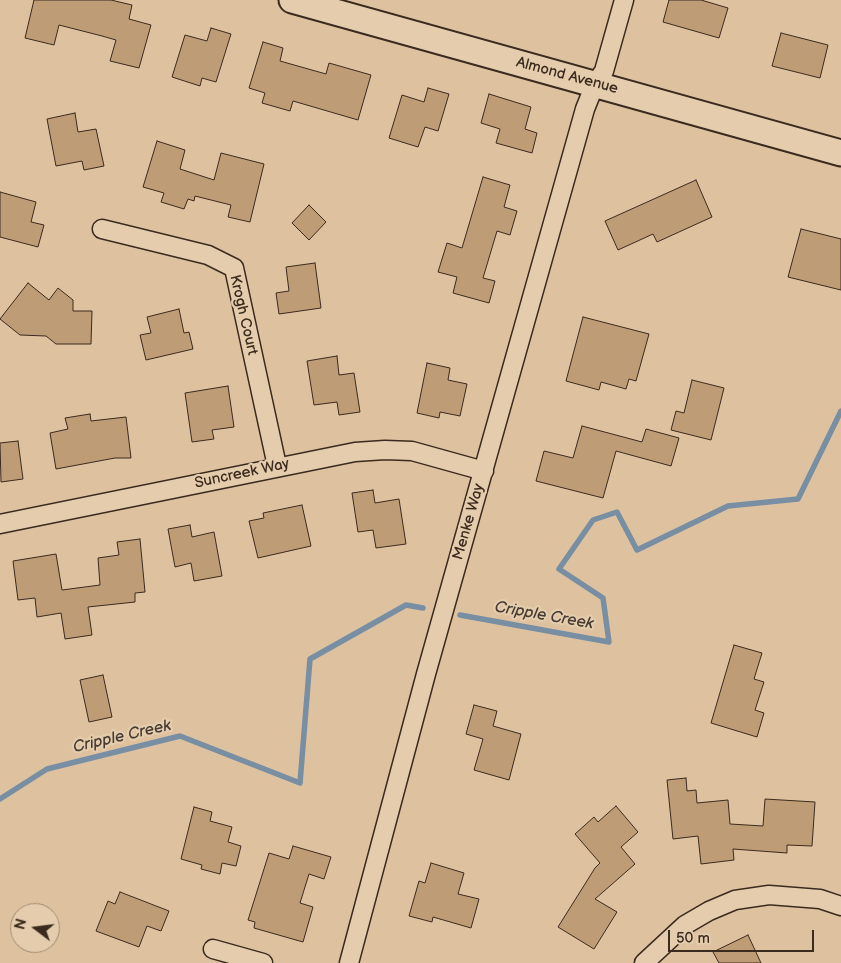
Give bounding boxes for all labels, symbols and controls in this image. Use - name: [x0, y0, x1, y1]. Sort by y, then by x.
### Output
- street label: Almond Avenue: [514, 54, 620, 98]
- street label: Krogh Court: [225, 273, 261, 357]
- street label: Suncreek Way: [193, 455, 291, 493]
- street label: Menke Way: [450, 482, 488, 562]
- water label: Cripple Creek: [493, 598, 595, 634]
- water label: Cripple Creek: [71, 716, 173, 758]
- north arrow: [10, 903, 60, 953]
- text: N: [11, 917, 31, 932]
- scale bar: [671, 920, 817, 952]
- text: 50 m: [676, 929, 710, 948]

